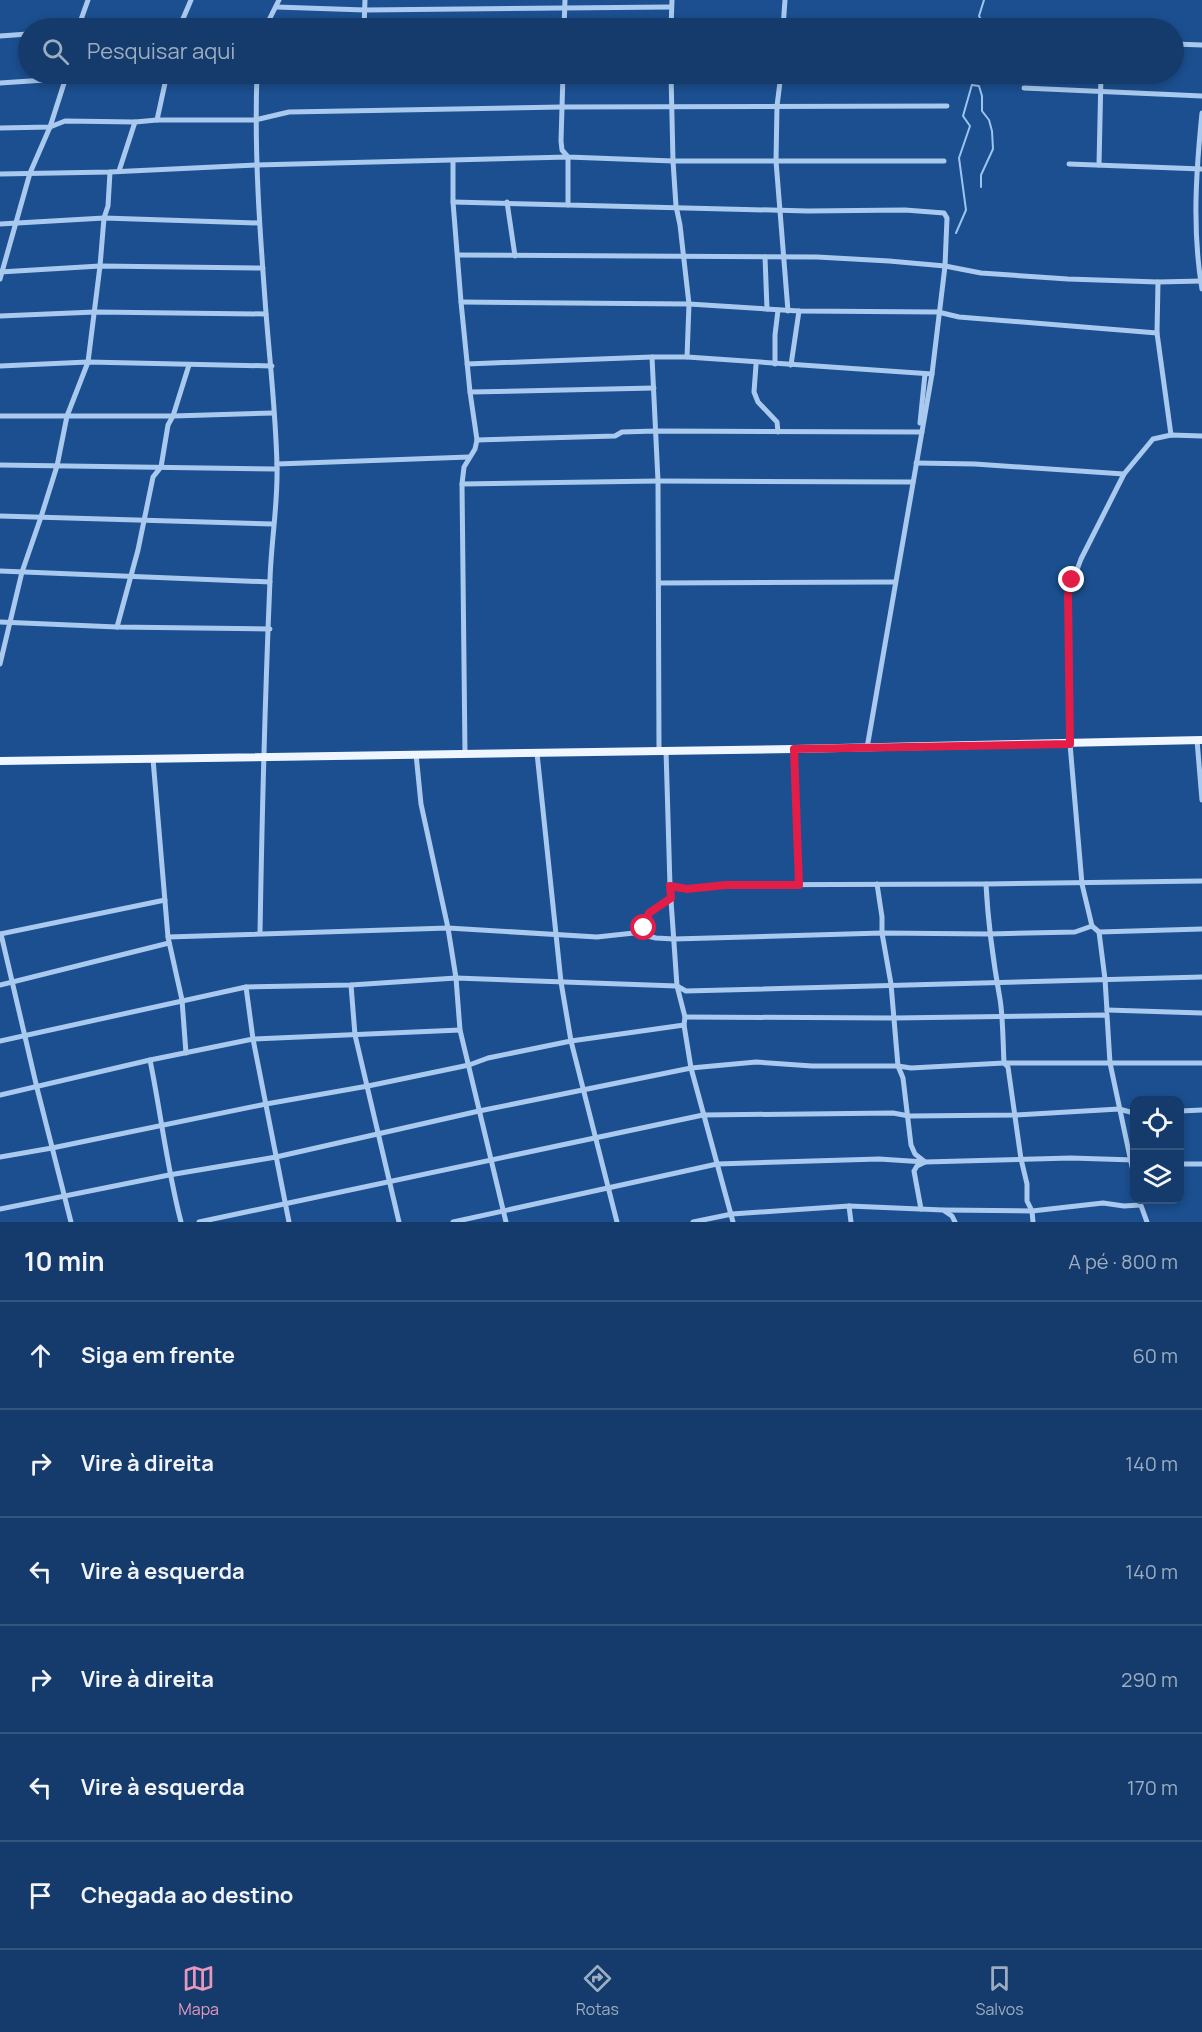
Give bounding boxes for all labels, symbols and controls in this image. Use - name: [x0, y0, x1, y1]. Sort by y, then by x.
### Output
- search box: [18, 18, 1184, 84]
- icon: search: [39, 35, 72, 68]
- text: Pesquisar aqui: [87, 36, 235, 66]
- route end: [1058, 566, 1084, 592]
- route start: [630, 914, 656, 940]
- map controls: [1130, 1096, 1184, 1204]
- button: locate: [1130, 1096, 1184, 1150]
- button: layers: [1130, 1150, 1184, 1204]
- text: 10 min: [24, 1243, 105, 1279]
- text: A pé · 800 m: [1068, 1248, 1178, 1275]
- icon: ahead: [24, 1339, 57, 1372]
- text: Siga em frente: [81, 1340, 235, 1370]
- text: 60 m: [1132, 1342, 1178, 1369]
- icon: right: [24, 1447, 57, 1480]
- text: Vire à direita: [81, 1448, 214, 1478]
- text: 140 m: [1125, 1450, 1178, 1477]
- icon: left: [24, 1555, 57, 1588]
- text: Vire à esquerda: [81, 1556, 245, 1586]
- text: 140 m: [1125, 1558, 1178, 1585]
- icon: right: [24, 1663, 57, 1696]
- text: Vire à direita: [81, 1664, 214, 1694]
- text: 290 m: [1121, 1666, 1178, 1693]
- icon: left: [24, 1771, 57, 1804]
- text: Vire à esquerda: [81, 1772, 245, 1802]
- text: 170 m: [1127, 1774, 1178, 1801]
- icon: arrive: [24, 1879, 57, 1912]
- text: Chegada ao destino: [81, 1880, 293, 1910]
- tab: Mapa: [178, 1962, 219, 2020]
- tab: Rotas: [576, 1962, 619, 2020]
- tab: Salvos: [976, 1962, 1024, 2020]

